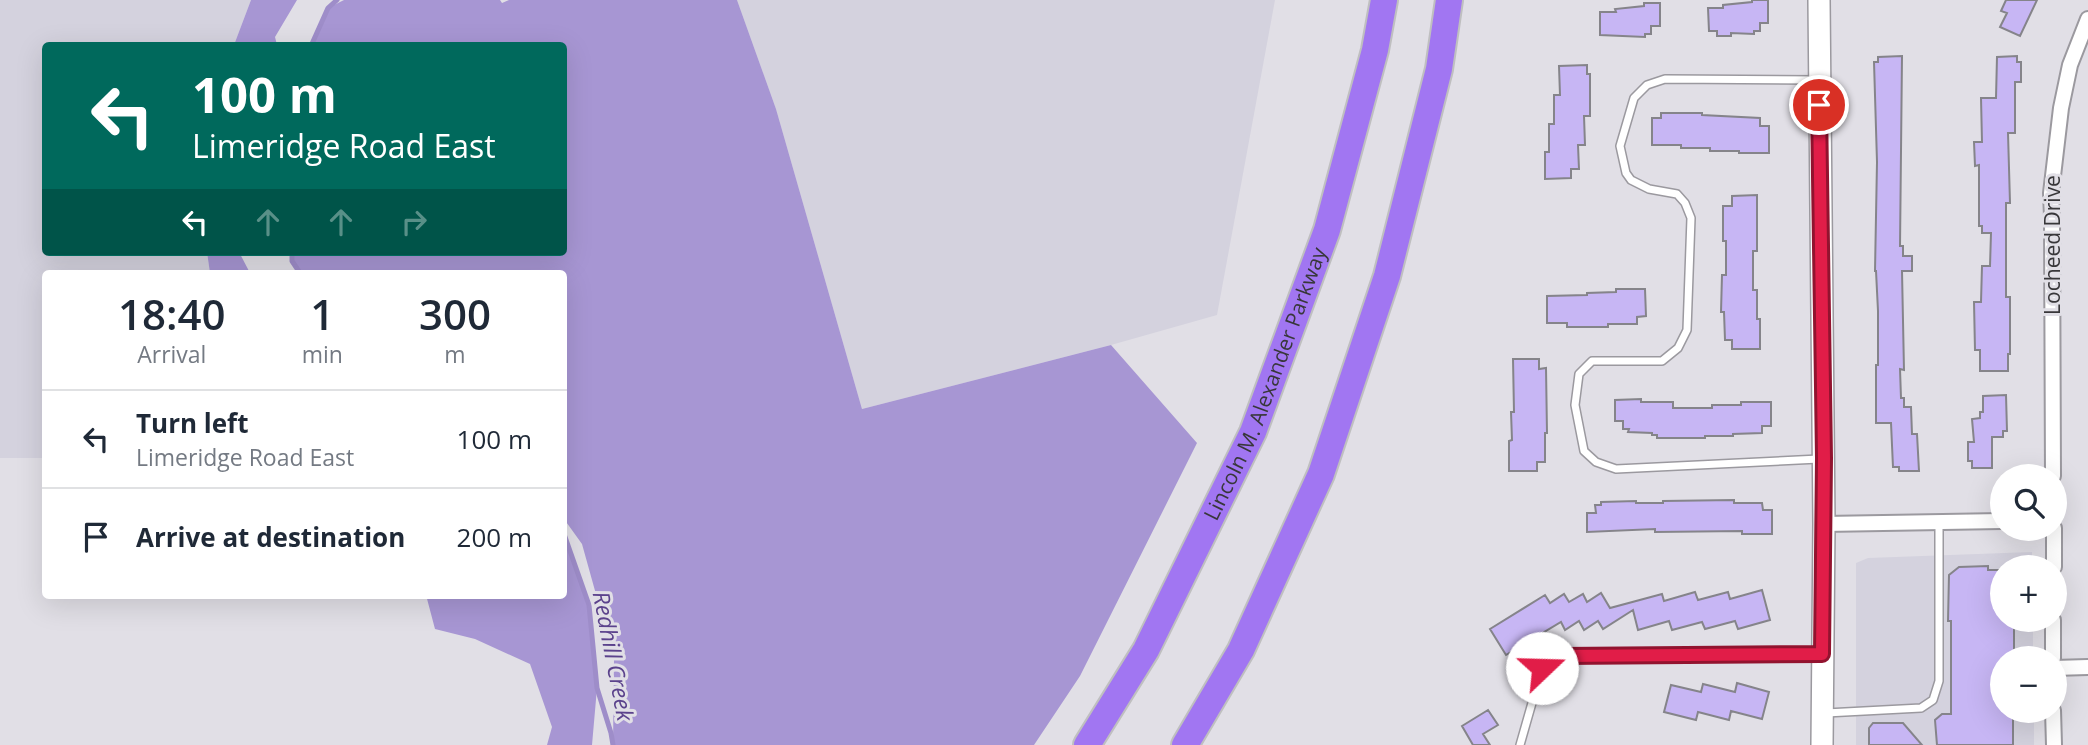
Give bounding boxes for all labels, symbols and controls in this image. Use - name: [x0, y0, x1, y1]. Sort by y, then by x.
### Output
- text: 100 m: [192, 61, 337, 127]
- icon: left: [77, 70, 168, 161]
- pin: [1789, 75, 1849, 135]
- icon: arrive: [1800, 86, 1838, 124]
- text: Limeridge Road East: [192, 124, 496, 167]
- street label: Locheed Drive: [2038, 175, 2066, 315]
- icon: left: [176, 203, 214, 241]
- icon: ahead: [249, 203, 287, 241]
- icon: ahead: [322, 203, 360, 241]
- icon: right: [395, 203, 433, 241]
- street label: Lincoln M. Alexander Parkway: [1197, 243, 1333, 525]
- text: 18:40: [118, 285, 226, 342]
- text: 1: [310, 285, 334, 342]
- text: 300: [419, 285, 491, 342]
- text: Arrival: [137, 338, 206, 370]
- text: min: [302, 338, 343, 370]
- text: m: [444, 338, 466, 370]
- text: Turn left: [136, 405, 248, 441]
- icon: left: [77, 420, 115, 458]
- text: 100 m: [457, 421, 532, 457]
- text: Limeridge Road East: [136, 441, 354, 473]
- map controls: [1990, 464, 2067, 723]
- button: search: [1990, 464, 2067, 541]
- icon: arrive: [77, 518, 115, 556]
- text: Arrive at destination: [136, 519, 405, 555]
- text: 200 m: [457, 519, 532, 555]
- button: +: [1990, 555, 2067, 632]
- water label: Redhill Creek: [586, 588, 642, 724]
- position arrow: [1505, 631, 1579, 705]
- button: −: [1990, 646, 2067, 723]

